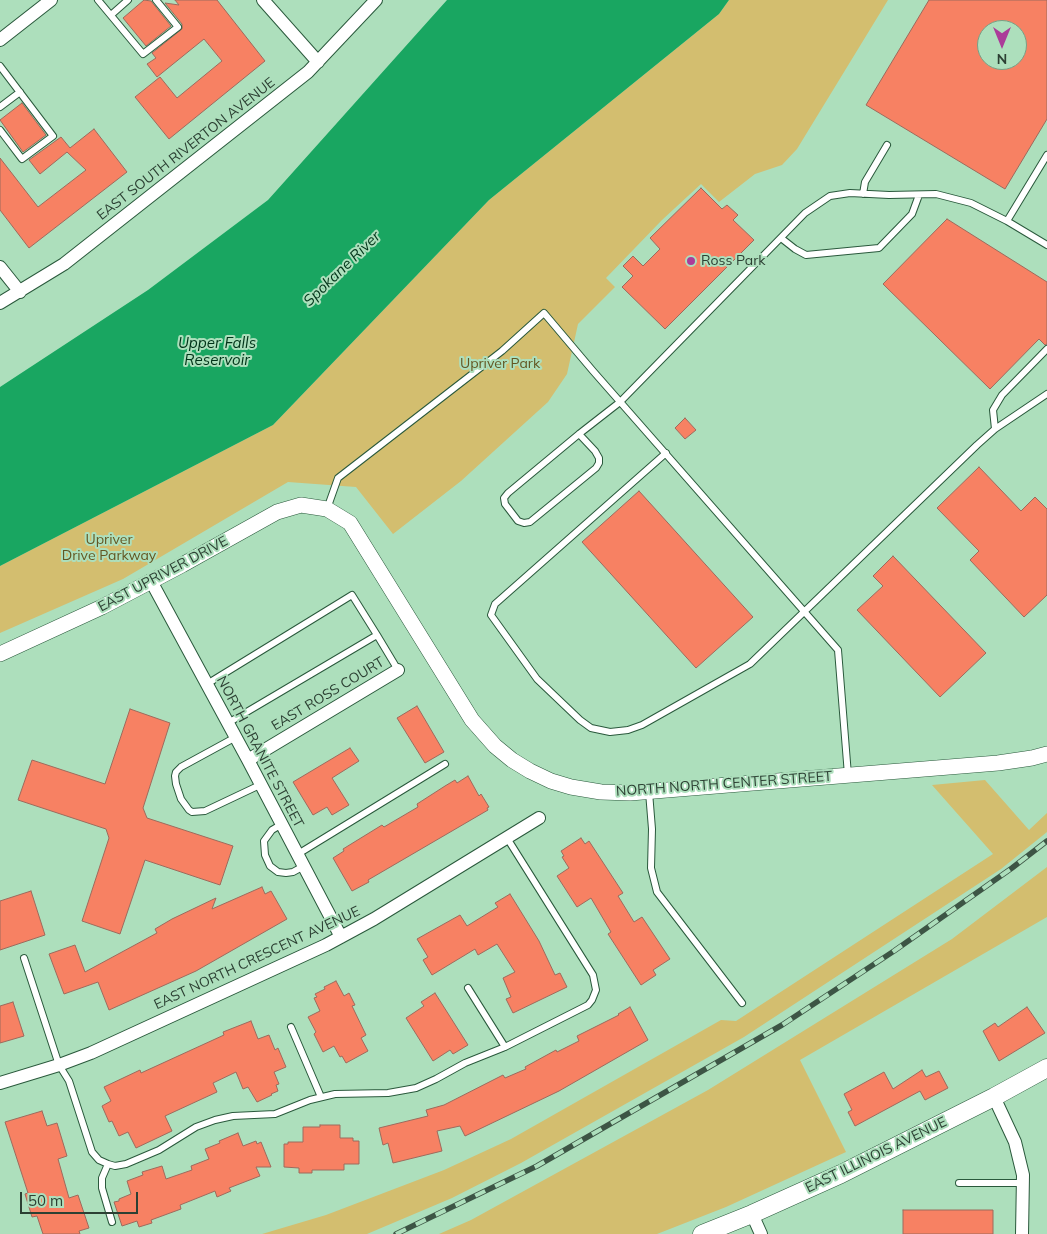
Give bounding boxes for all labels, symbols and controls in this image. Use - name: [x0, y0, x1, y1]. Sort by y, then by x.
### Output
- north arrow: [977, 20, 1027, 70]
- text: N: [997, 50, 1007, 68]
- street label: EAST SOUTH RIVERTON AVENUE: [94, 74, 278, 224]
- water label: Spokane River: [300, 228, 384, 310]
- place label: Ross Park: [701, 253, 766, 269]
- marker: Ross Park: [685, 255, 697, 267]
- water label: Upper Falls Reservoir: [178, 334, 256, 369]
- park label: Upriver Park: [460, 356, 540, 372]
- park label: Upriver Drive Parkway: [62, 532, 156, 564]
- street label: EAST UPRIVER DRIVE: [95, 533, 231, 615]
- street label: EAST ROSS COURT: [269, 654, 387, 734]
- street label: NORTH GRANITE STREET: [213, 673, 307, 831]
- street label: NORTH NORTH CENTER STREET: [615, 768, 833, 800]
- street label: EAST NORTH CRESCENT AVENUE: [151, 903, 363, 1013]
- street label: EAST ILLINOIS AVENUE: [803, 1113, 949, 1197]
- scale bar: [22, 1182, 140, 1214]
- text: 50 m: [28, 1191, 63, 1210]

